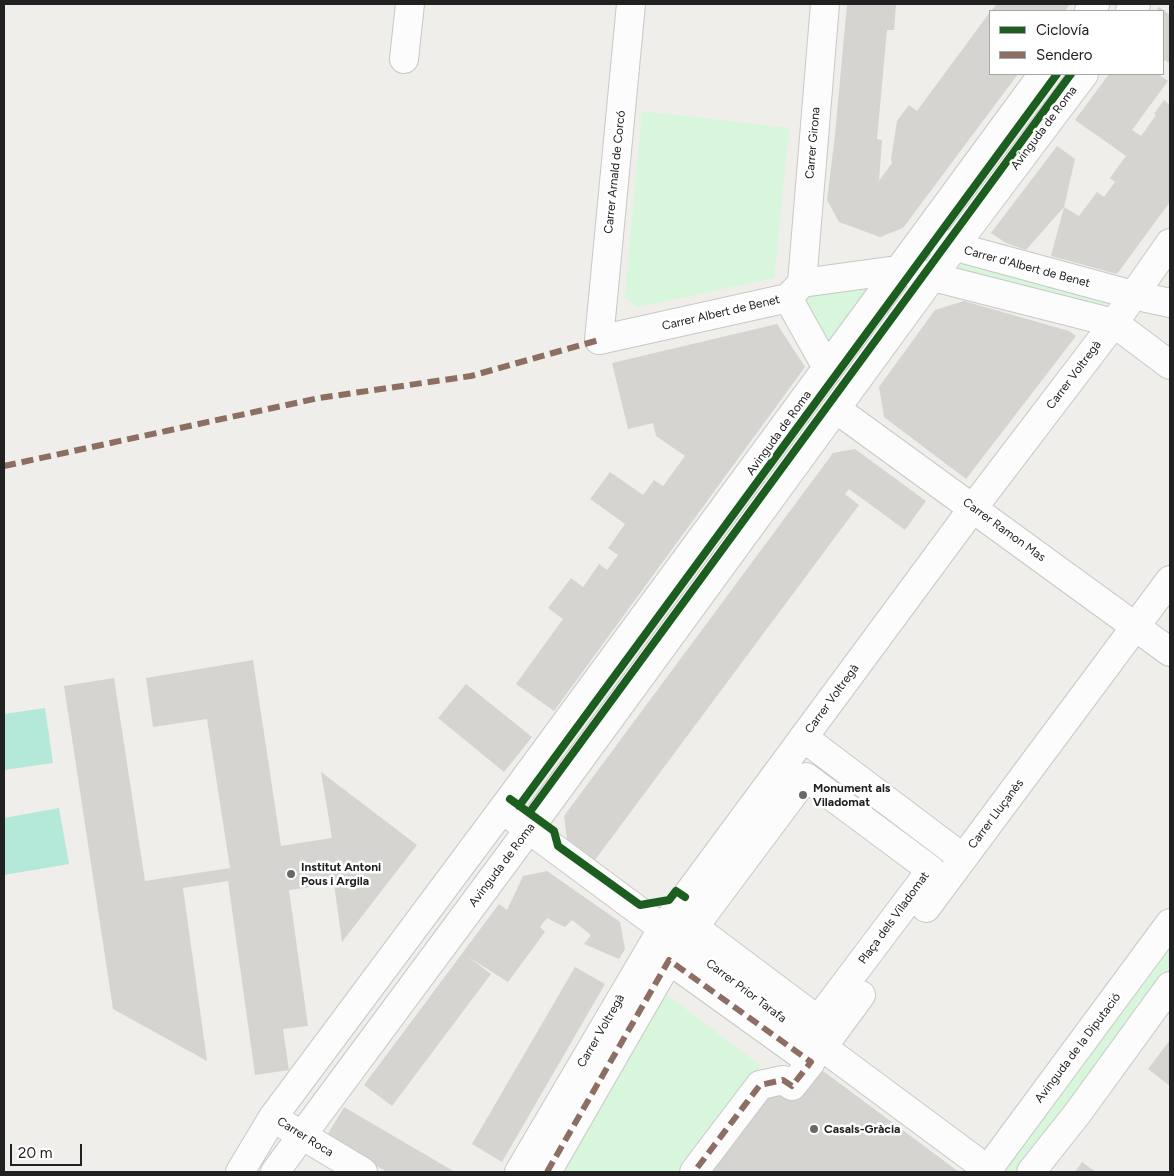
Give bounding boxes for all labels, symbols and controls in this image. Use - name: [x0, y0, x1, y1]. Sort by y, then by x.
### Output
- legend: [989, 10, 1164, 75]
- text: Ciclovía: [1036, 21, 1089, 39]
- text: Sendero: [1036, 46, 1093, 64]
- street label: Avinguda de Roma: [1008, 83, 1080, 173]
- street label: Carrer Girona: [803, 106, 823, 180]
- street label: Carrer Arnald de Corcó: [601, 110, 629, 234]
- street label: Carrer d'Albert de Benet: [962, 243, 1092, 291]
- street label: Carrer Albert de Benet: [661, 292, 781, 334]
- street label: Carrer Voltregà: [1044, 338, 1104, 412]
- street label: Avinguda de Roma: [744, 388, 814, 478]
- street label: Carrer Ramon Mas: [960, 495, 1048, 565]
- street label: Carrer Voltregà: [802, 662, 862, 736]
- street label: Carrer Lluçanès: [965, 776, 1027, 852]
- place label: Monument als Viladomat: [813, 781, 890, 809]
- marker: Monument als Viladomat: [797, 789, 809, 801]
- street label: Avinguda de Roma: [466, 820, 538, 910]
- place label: Institut Antoni Pous i Argila: [301, 860, 381, 888]
- marker: Institut Antoni Pous i Argila: [285, 868, 297, 880]
- street label: Plaça dels Viladomat: [856, 869, 932, 967]
- street label: Carrer Prior Tarafa: [703, 956, 789, 1026]
- street label: Avinguda de la Diputació: [1032, 990, 1124, 1106]
- street label: Carrer Voltregà: [574, 992, 628, 1070]
- street label: Carrer Roca: [274, 1114, 336, 1160]
- place label: Casals-Gràcia: [824, 1122, 900, 1136]
- marker: Casals-Gràcia: [808, 1123, 820, 1135]
- scale bar: [12, 1134, 85, 1166]
- text: 20 m: [18, 1144, 52, 1162]

